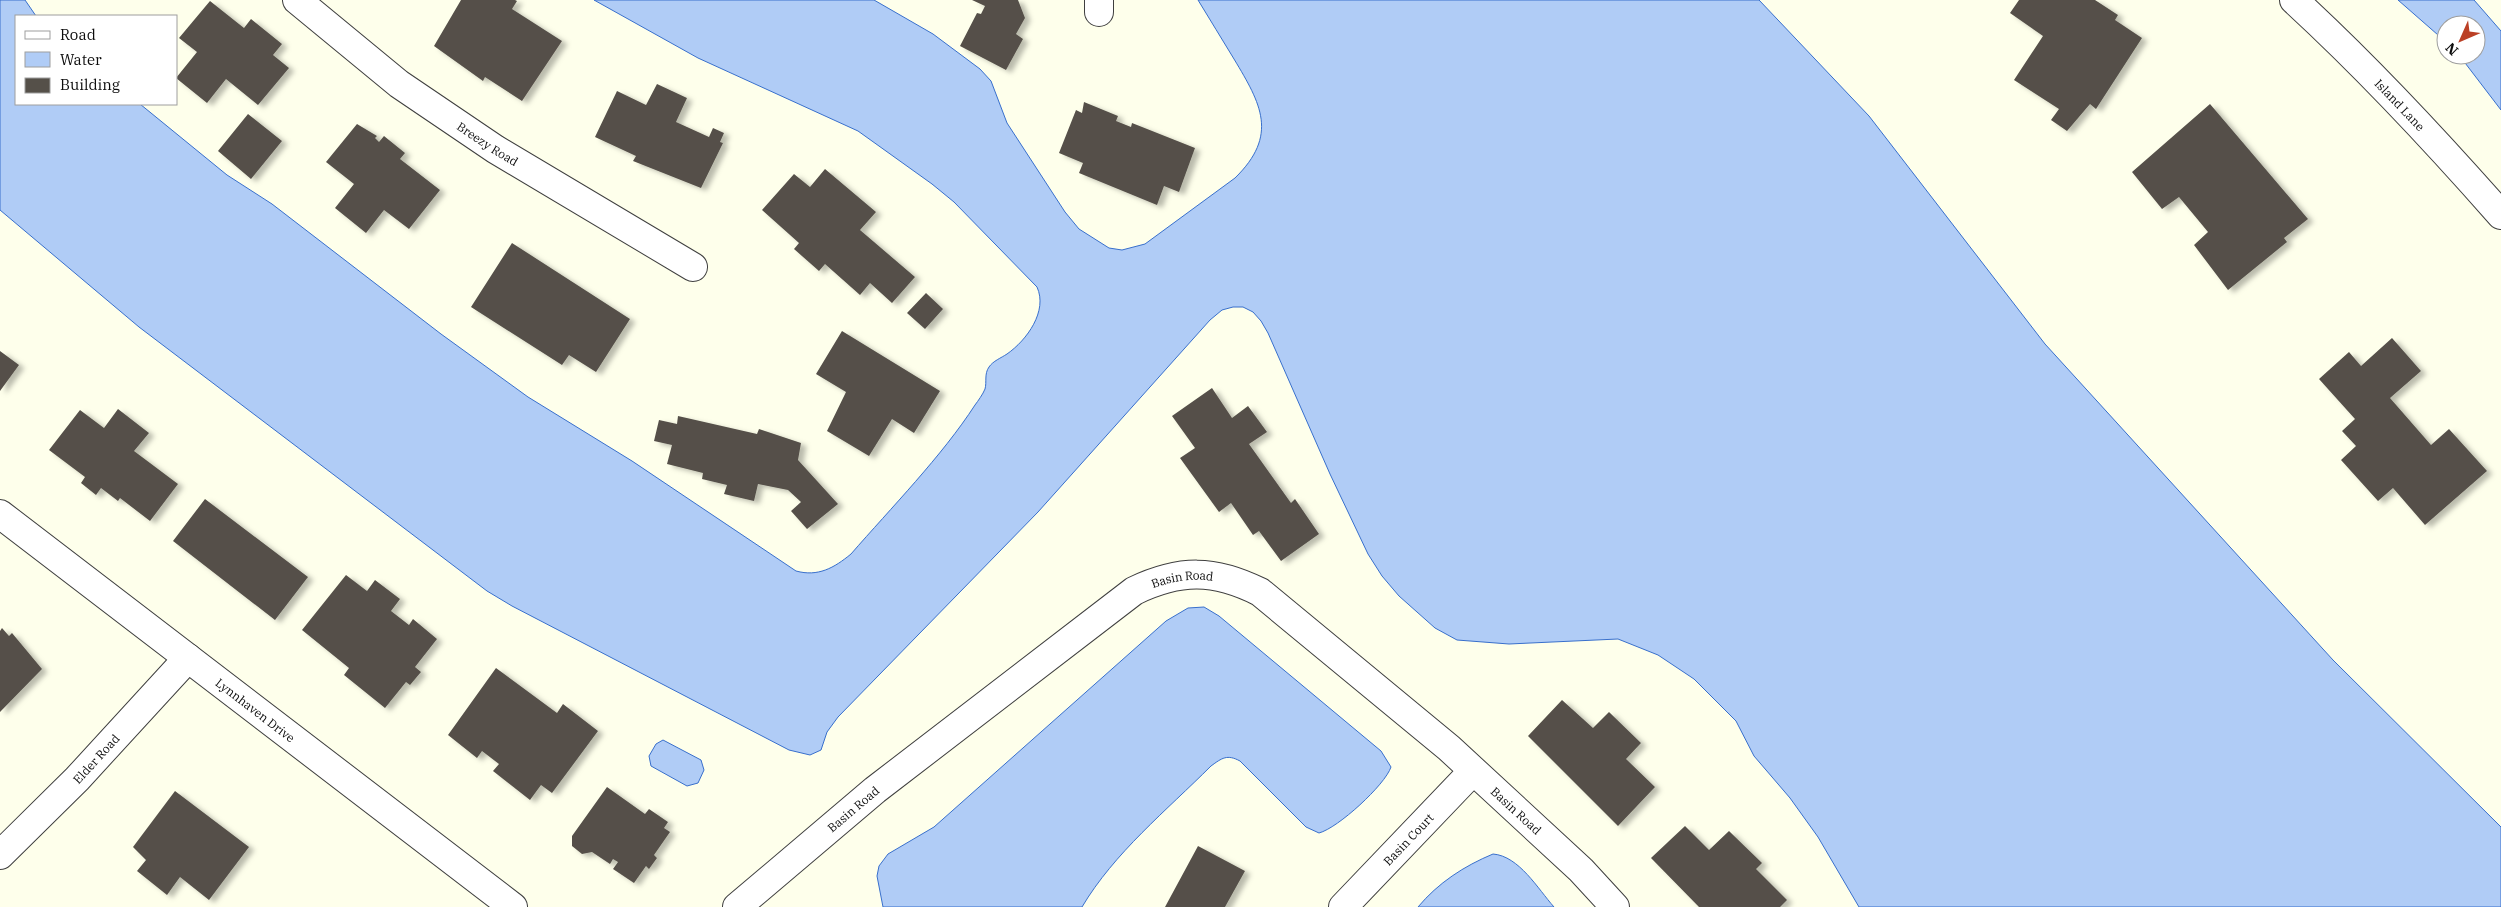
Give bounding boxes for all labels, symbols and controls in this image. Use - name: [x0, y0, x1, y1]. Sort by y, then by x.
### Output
- legend: [15, 15, 178, 105]
- north arrow: [2436, 15, 2486, 65]
- text: Road: [60, 25, 96, 44]
- text: N: [2442, 39, 2462, 59]
- text: Water: [60, 50, 102, 69]
- text: Building: [60, 75, 120, 94]
- street label: Island Lane: [2372, 76, 2428, 134]
- street label: Breezy Road: [454, 118, 521, 169]
- street label: Basin Road: [1149, 567, 1214, 591]
- street label: Lynnhaven Drive: [213, 675, 298, 745]
- street label: Elder Road: [69, 731, 122, 786]
- street label: Basin Road: [824, 782, 882, 835]
- street label: Basin Road: [1488, 783, 1545, 837]
- street label: Basin Court: [1380, 810, 1436, 868]

